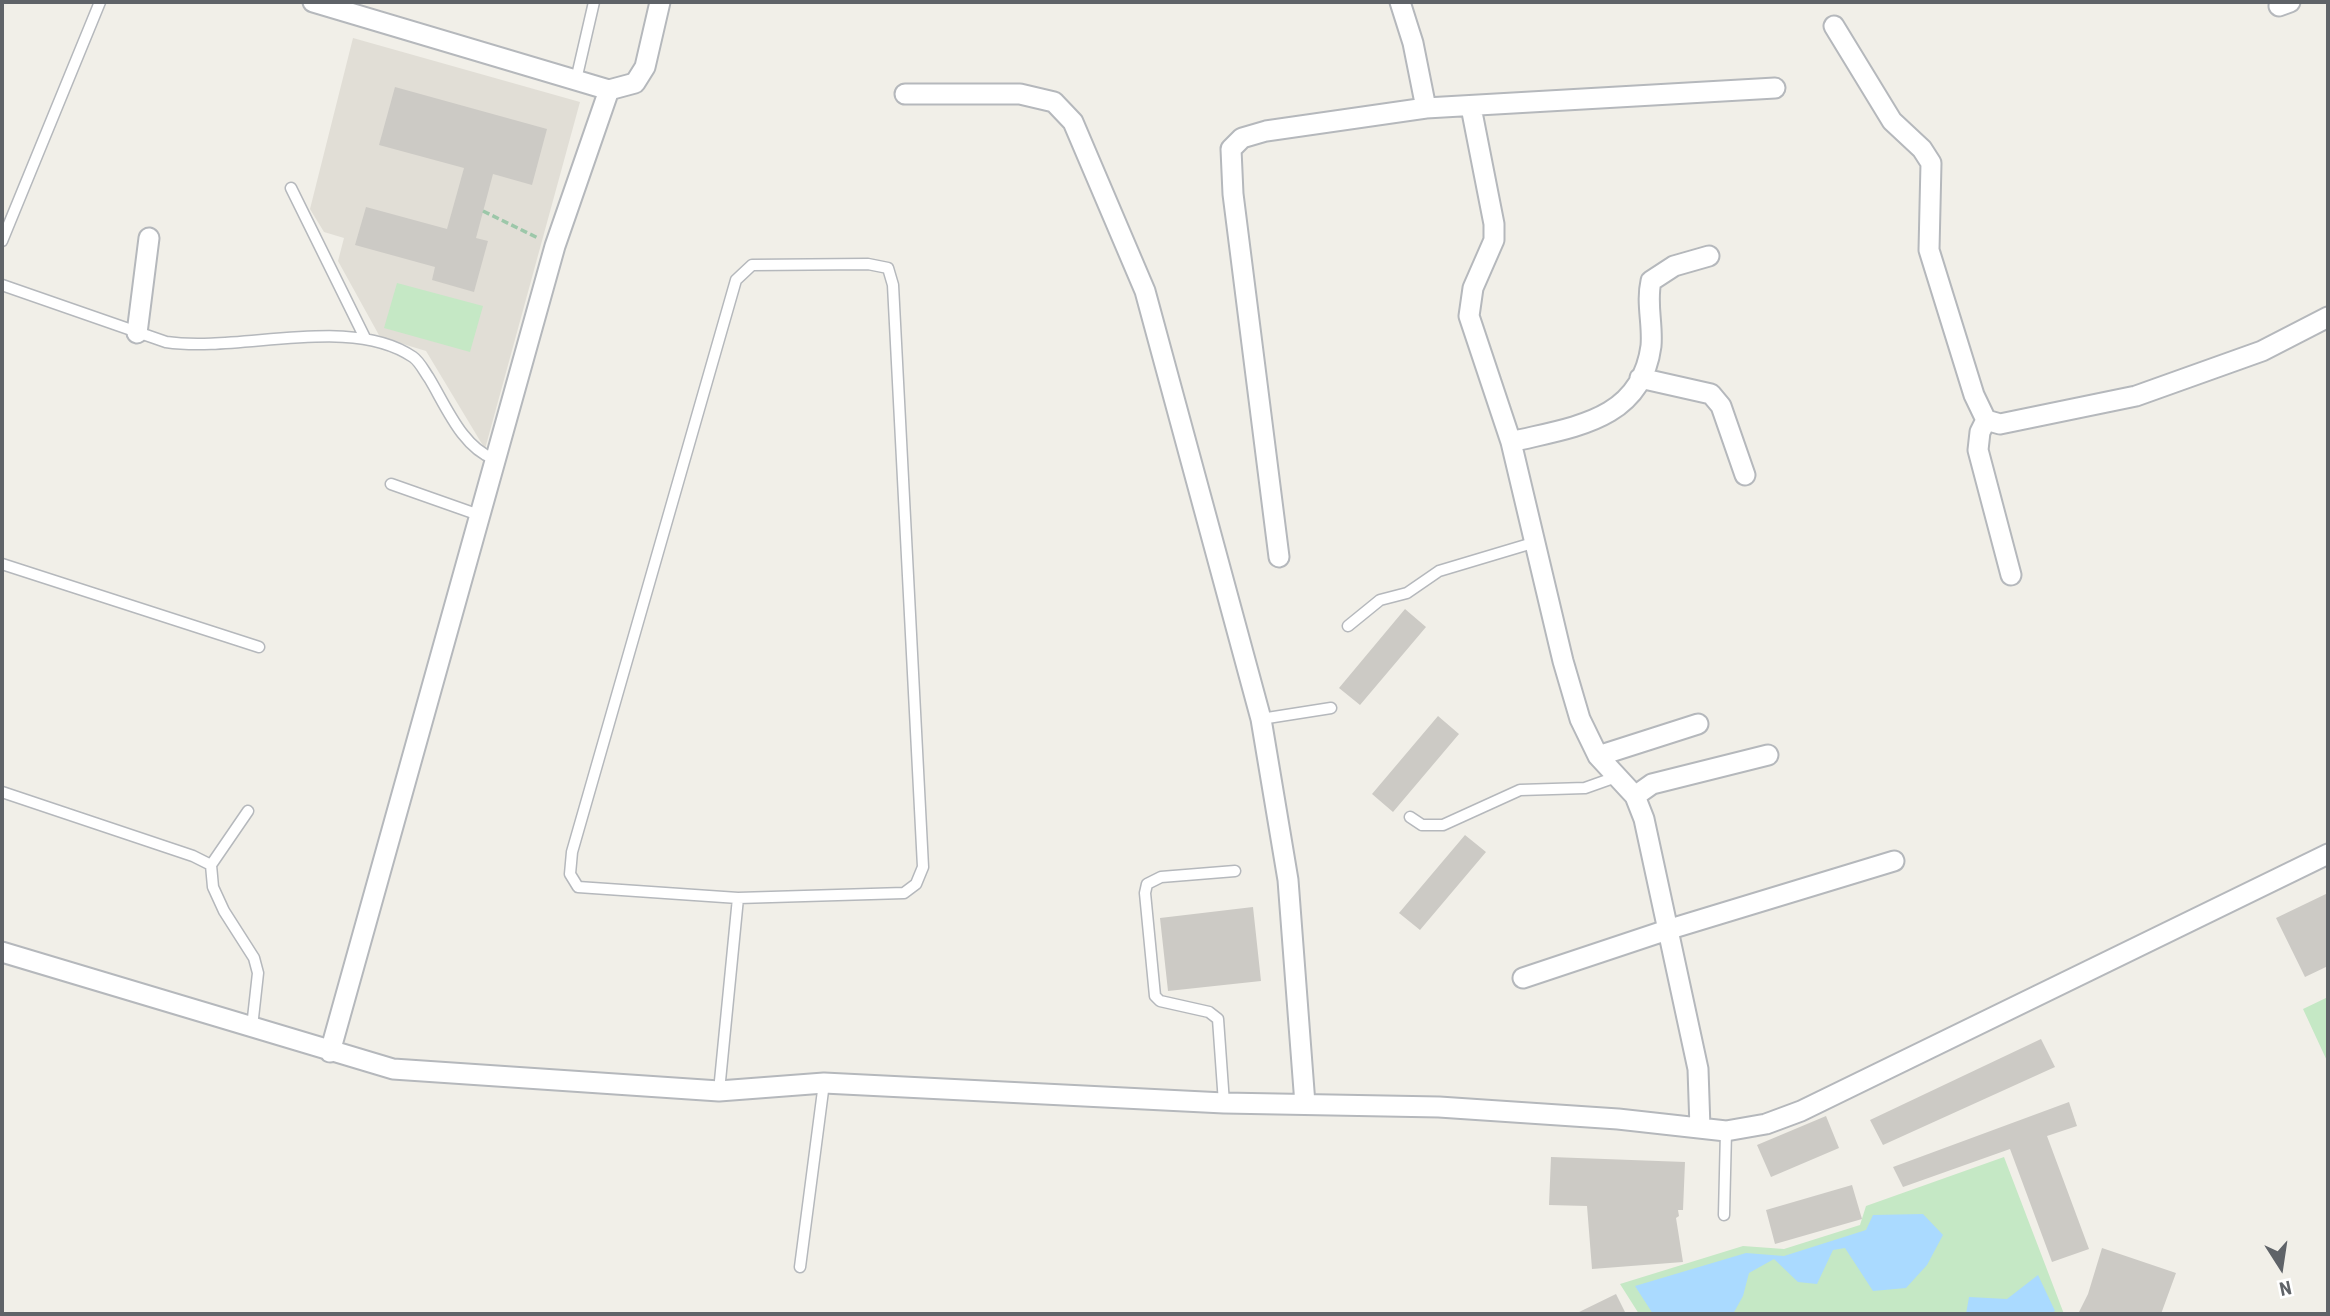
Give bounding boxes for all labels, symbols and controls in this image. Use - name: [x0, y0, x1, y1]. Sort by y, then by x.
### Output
- north arrow: [2246, 1232, 2316, 1302]
- text: N: [2277, 1276, 2294, 1300]

